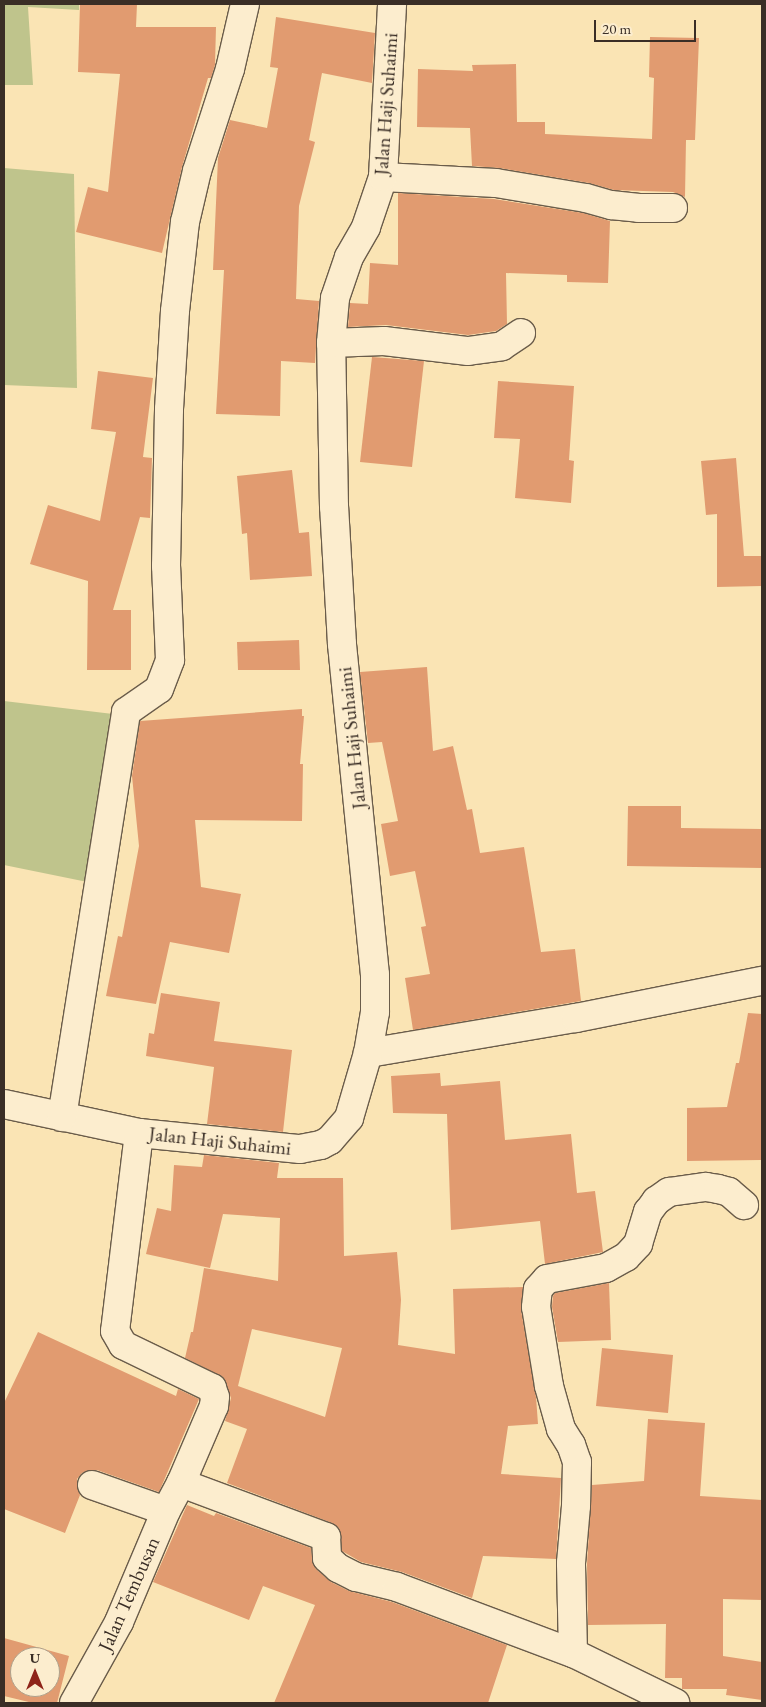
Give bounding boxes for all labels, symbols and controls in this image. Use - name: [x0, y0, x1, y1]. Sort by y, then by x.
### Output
- scale bar: [596, 10, 698, 42]
- text: 20 m: [602, 19, 631, 38]
- street label: Jalan Haji Suhaimi: [369, 32, 403, 176]
- street label: Jalan Haji Suhaimi: [333, 666, 371, 810]
- street label: Jalan Haji Suhaimi: [148, 1122, 292, 1160]
- street label: Jalan Tembusan: [93, 1533, 165, 1655]
- north arrow: [10, 1647, 60, 1697]
- text: U: [30, 1649, 40, 1667]

